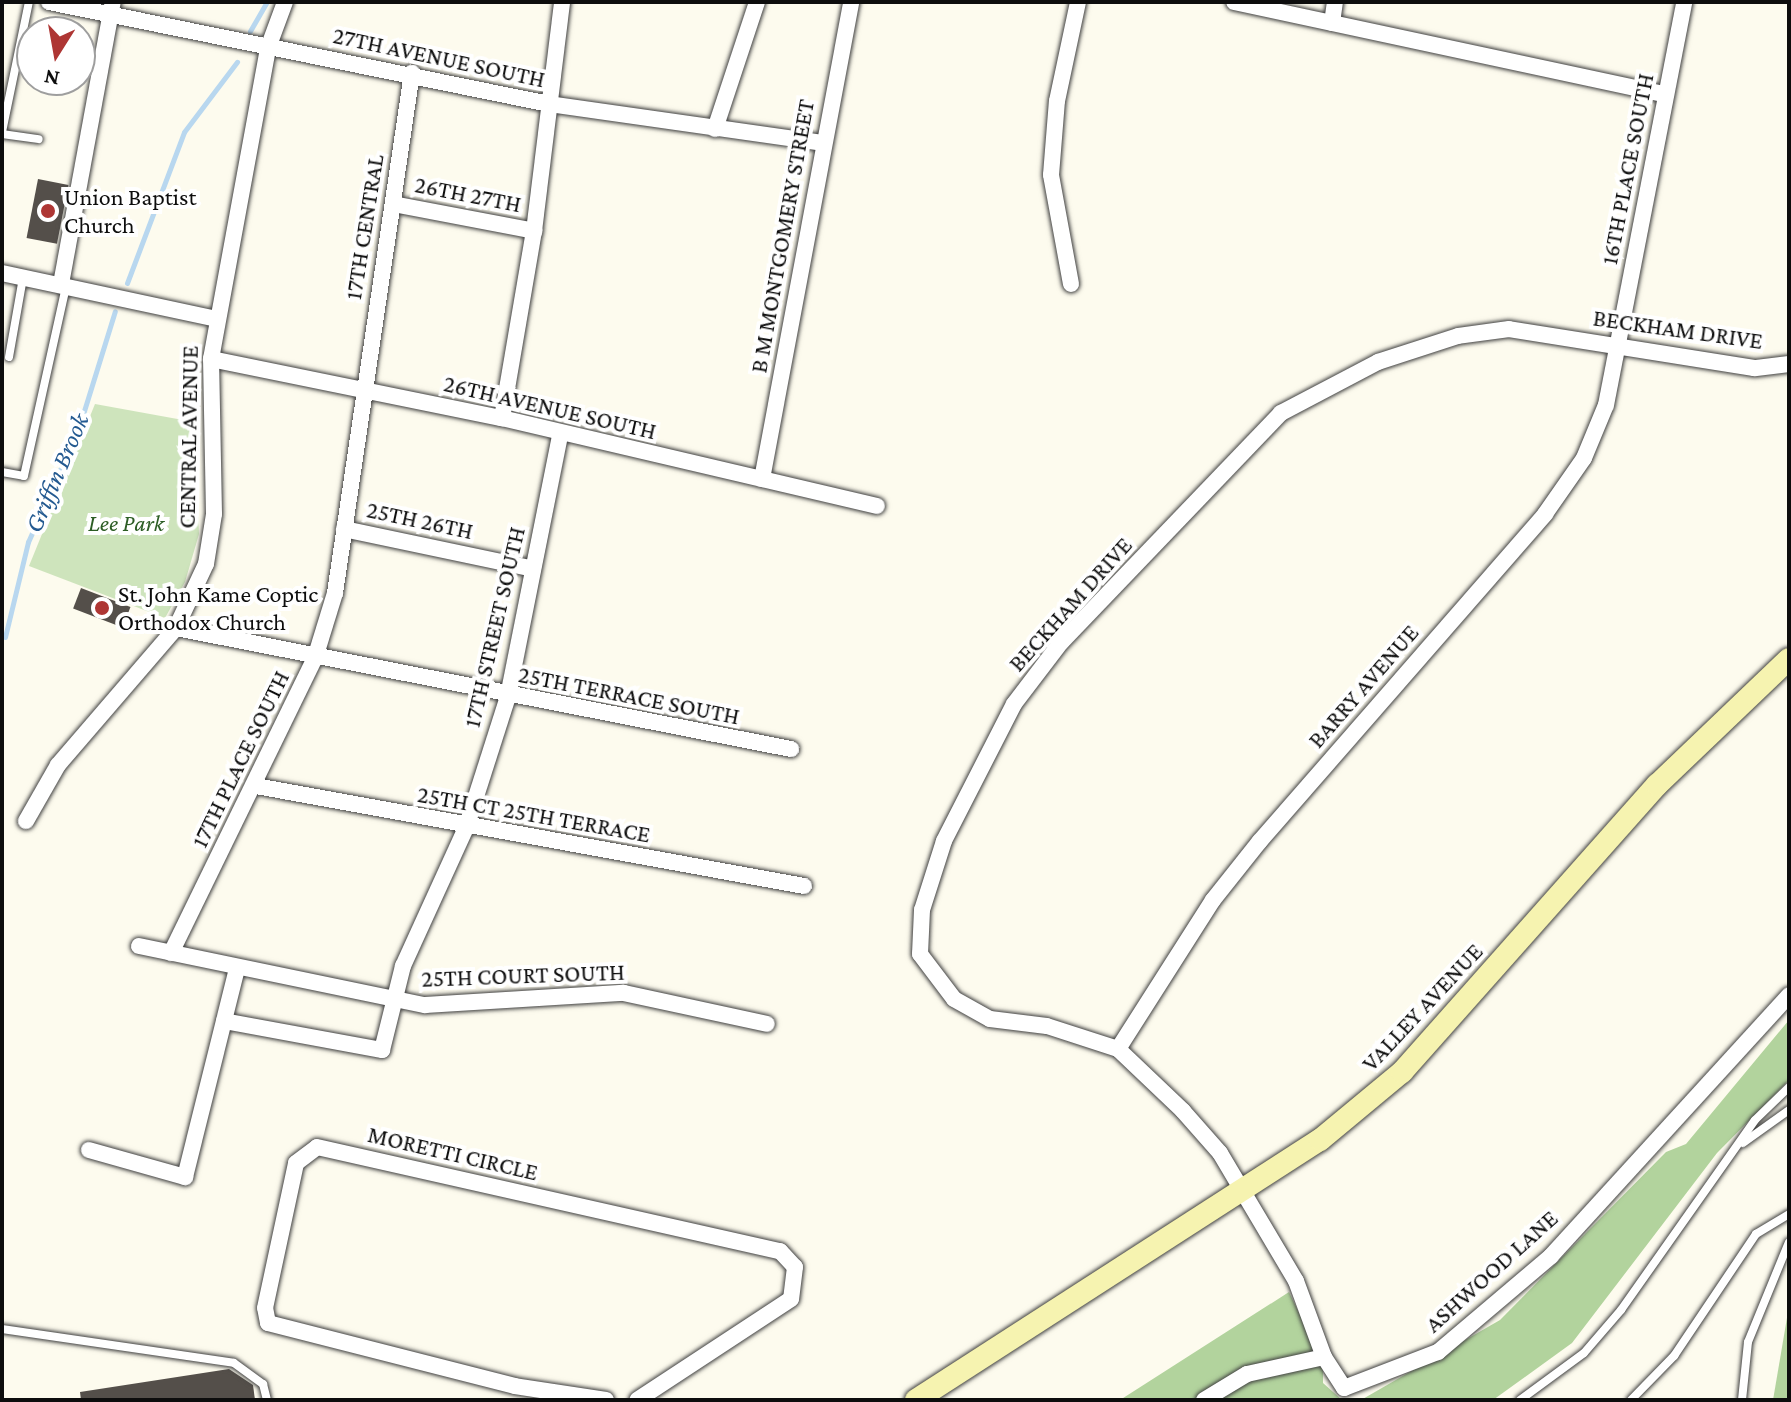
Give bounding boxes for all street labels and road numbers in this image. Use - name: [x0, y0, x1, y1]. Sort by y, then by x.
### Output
- street label: 27TH AVENUE SOUTH: [330, 20, 548, 94]
- street label: 16TH PLACE SOUTH: [1594, 71, 1660, 267]
- street label: B M MONTGOMERY STREET: [744, 97, 820, 375]
- street label: 17TH CENTRAL: [338, 152, 390, 302]
- street label: 26TH 27TH: [412, 170, 524, 218]
- street label: BECKHAM DRIVE: [1591, 303, 1765, 355]
- street label: CENTRAL AVENUE: [172, 345, 204, 529]
- street label: 26TH AVENUE SOUTH: [441, 369, 659, 445]
- street label: 25TH 26TH: [364, 495, 476, 545]
- street label: 17TH STREET SOUTH: [457, 524, 531, 730]
- street label: BECKHAM DRIVE: [1002, 531, 1138, 677]
- street label: BARRY AVENUE: [1302, 618, 1424, 754]
- street label: 25TH TERRACE SOUTH: [516, 659, 742, 731]
- street label: 17TH PLACE SOUTH: [185, 666, 295, 852]
- street label: 25TH CT 25TH TERRACE: [415, 779, 653, 849]
- street label: VALLEY AVENUE: [1355, 937, 1489, 1077]
- street label: 25TH COURT SOUTH: [421, 957, 625, 993]
- street label: MORETTI CIRCLE: [365, 1119, 541, 1187]
- street label: ASHWOOD LANE: [1418, 1204, 1564, 1338]

